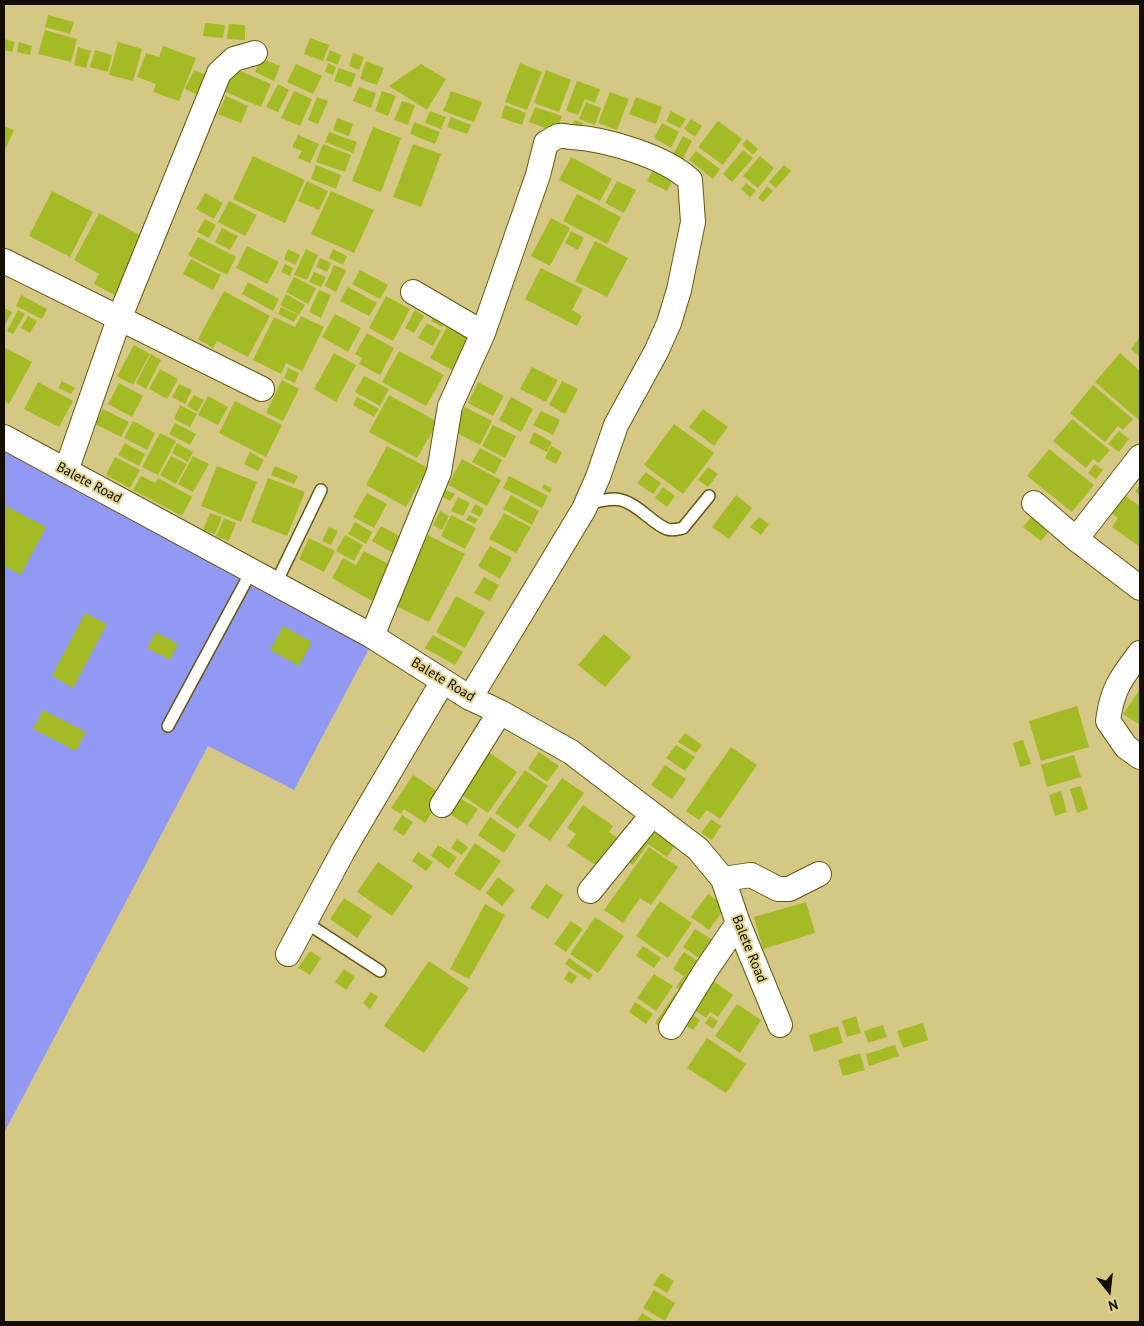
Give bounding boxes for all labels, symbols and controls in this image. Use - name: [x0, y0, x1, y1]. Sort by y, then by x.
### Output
- street label: Balete Road: [54, 459, 124, 507]
- street label: Balete Road: [408, 654, 478, 706]
- street label: Balete Road: [728, 913, 770, 985]
- north arrow: [1084, 1266, 1134, 1316]
- text: N: [1106, 1295, 1120, 1315]

